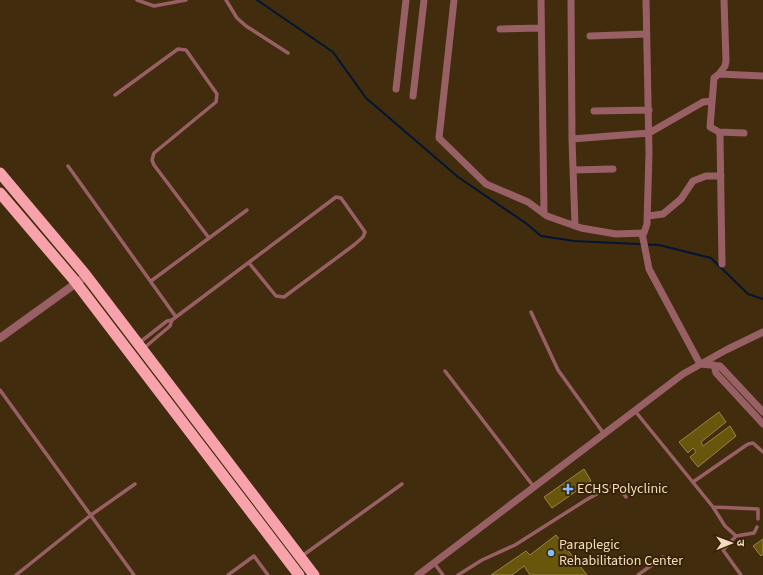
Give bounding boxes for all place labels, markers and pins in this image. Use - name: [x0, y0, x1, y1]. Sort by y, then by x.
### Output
- place label: ECHS Polyclinic: [577, 479, 669, 499]
- marker: ECHS Polyclinic: [562, 483, 574, 495]
- place label: Paraplegic Rehabilitation Center: [559, 535, 683, 571]
- marker: Paraplegic Rehabilitation Center: [546, 548, 556, 558]

